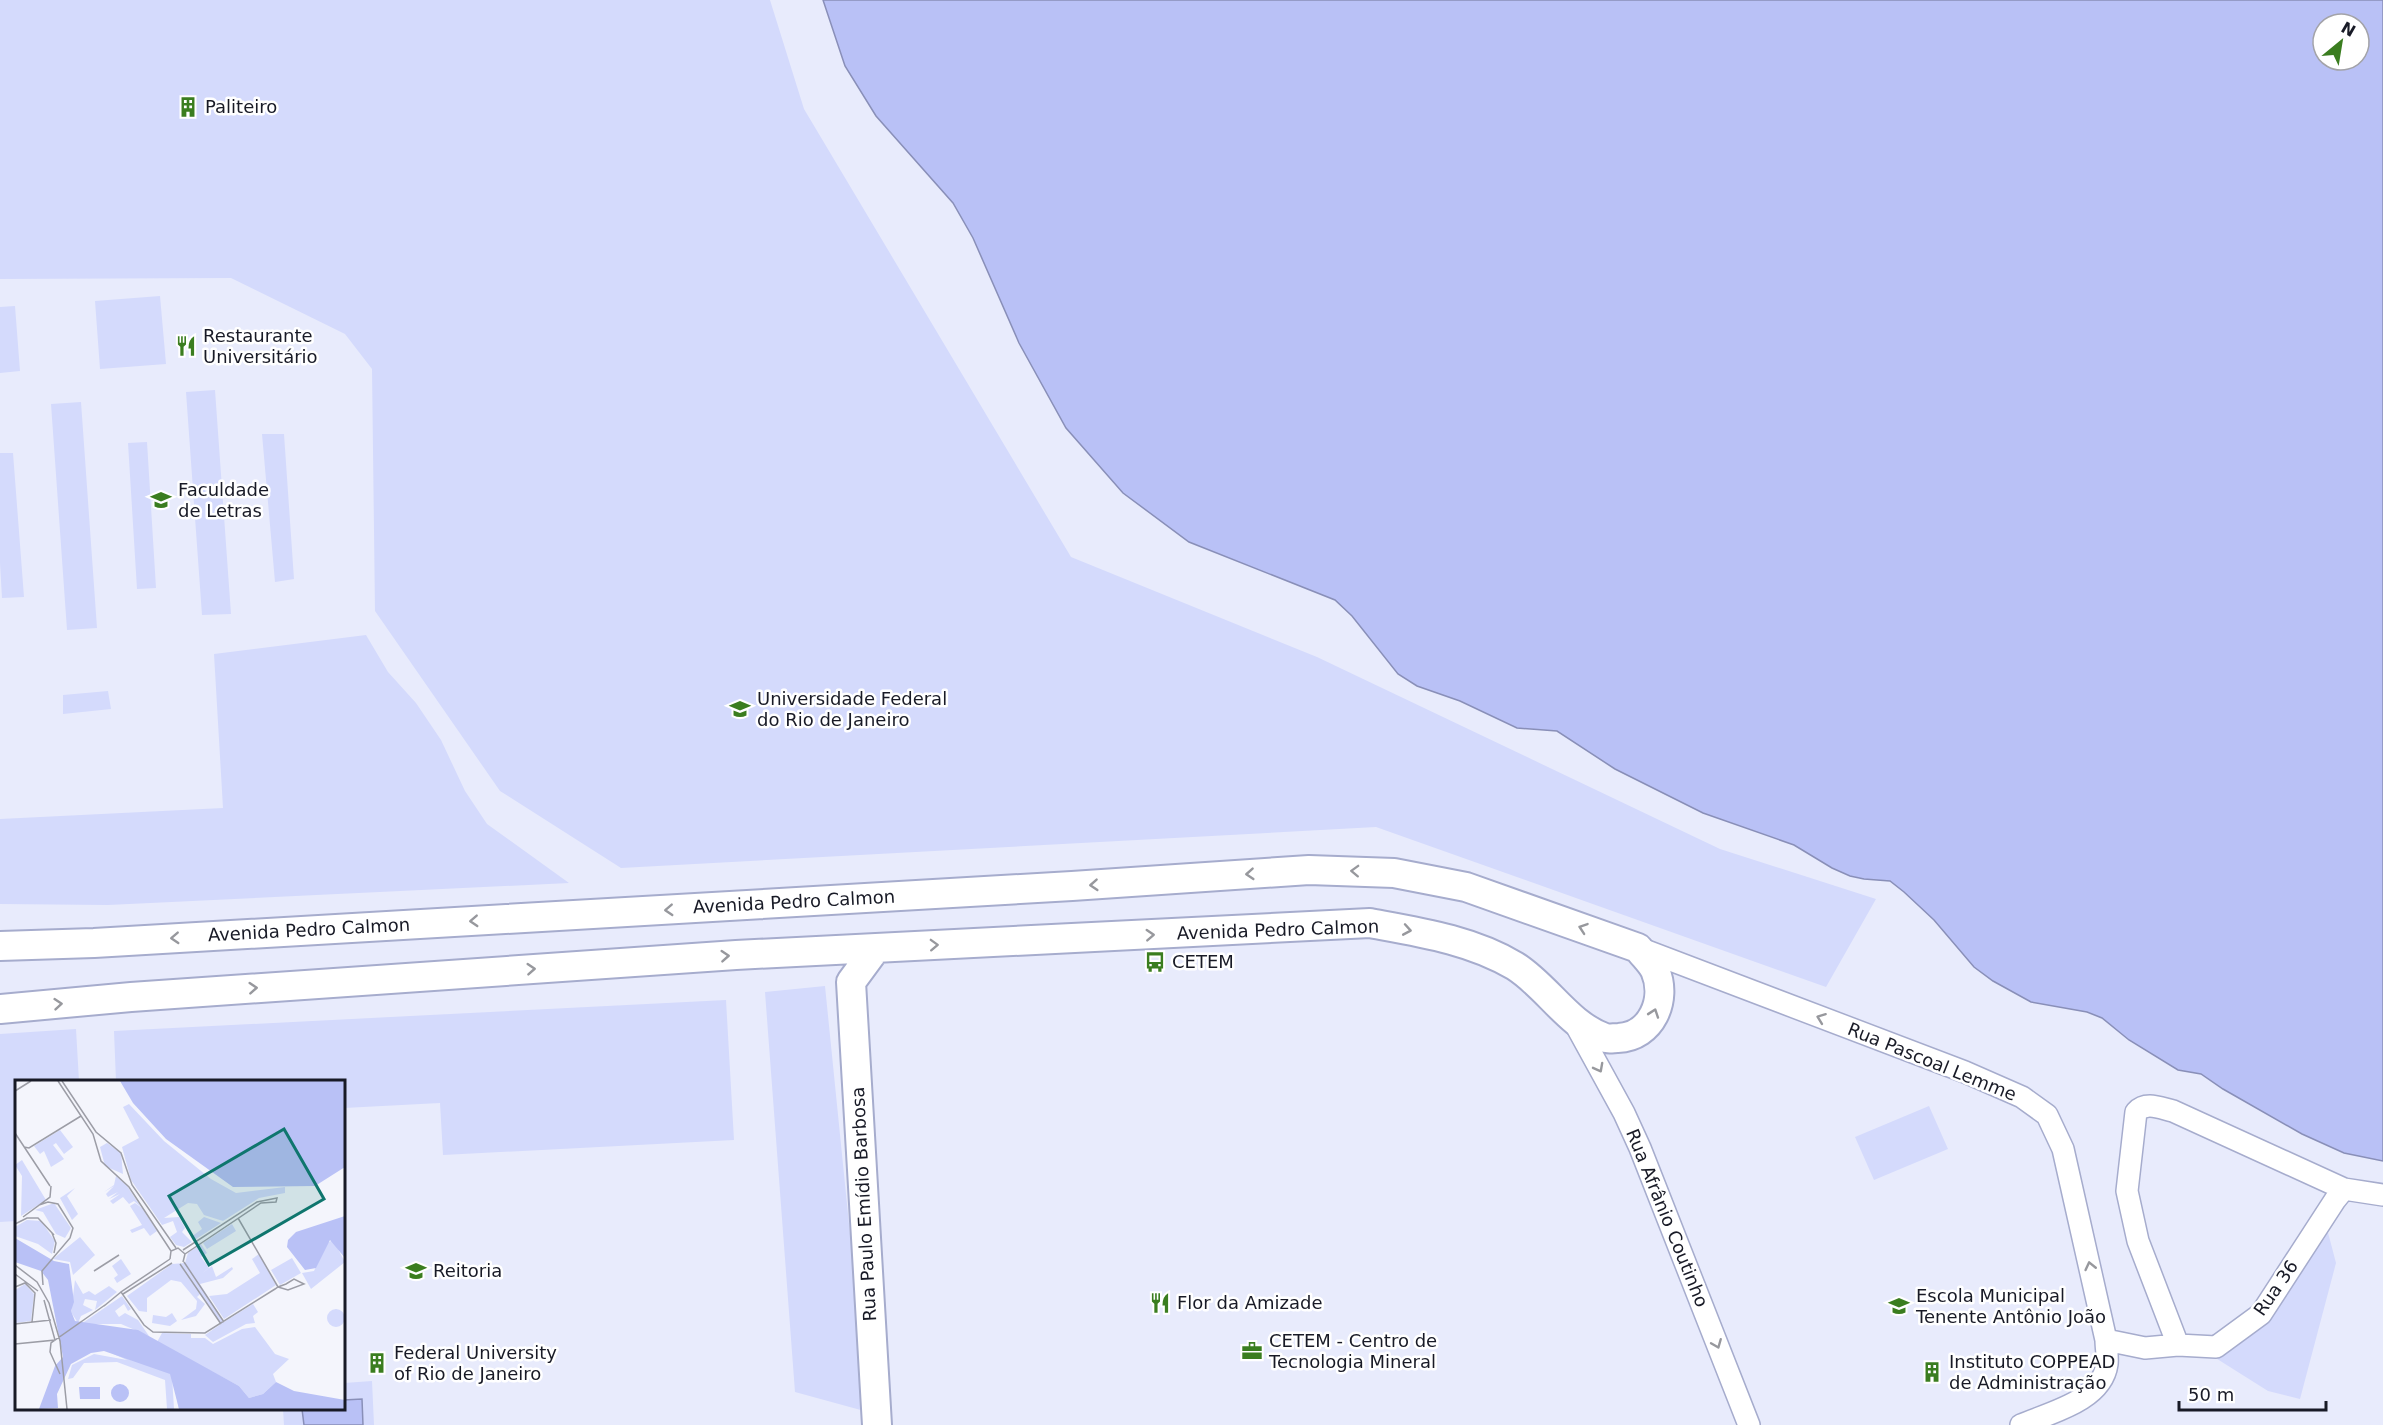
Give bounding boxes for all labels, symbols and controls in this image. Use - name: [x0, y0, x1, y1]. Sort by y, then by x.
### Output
- north arrow: [2311, 12, 2371, 72]
- text: N: [2338, 18, 2359, 41]
- building icon: Paliteiro: [176, 95, 200, 119]
- place label: Paliteiro: [205, 96, 277, 117]
- place label: Restaurante Universitário: [203, 325, 318, 367]
- restaurant icon: Restaurante Universitário: [174, 334, 198, 358]
- place label: Faculdade de Letras: [178, 479, 269, 521]
- school or university icon: Faculdade de Letras: [149, 488, 173, 512]
- place label: Universidade Federal do Rio de Janeiro: [757, 688, 947, 730]
- school or university icon: Universidade Federal do Rio de Janeiro: [728, 697, 752, 721]
- one-way arrow: [1350, 865, 1359, 878]
- one-way arrow: [1246, 867, 1255, 880]
- one-way arrow: [1089, 878, 1099, 891]
- street label: Avenida Pedro Calmon: [692, 886, 896, 917]
- one-way arrow: [664, 903, 673, 916]
- street label: Avenida Pedro Calmon: [207, 914, 411, 945]
- one-way arrow: [470, 914, 479, 927]
- street label: Avenida Pedro Calmon: [1176, 915, 1380, 944]
- one-way arrow: [1402, 923, 1412, 936]
- one-way arrow: [1578, 923, 1589, 936]
- one-way arrow: [1145, 929, 1154, 942]
- one-way arrow: [170, 931, 179, 944]
- one-way arrow: [930, 939, 939, 952]
- one-way arrow: [721, 949, 730, 962]
- bus stop icon: CETEM: [1143, 950, 1167, 974]
- place label: CETEM: [1172, 951, 1234, 972]
- one-way arrow: [526, 963, 535, 976]
- one-way arrow: [248, 982, 257, 995]
- one-way arrow: [54, 998, 63, 1011]
- one-way arrow: [1646, 1008, 1659, 1019]
- one-way arrow: [1816, 1013, 1827, 1025]
- street label: Rua Pascoal Lemme: [1845, 1018, 2020, 1105]
- one-way arrow: [1592, 1062, 1603, 1073]
- inset map: [15, 1080, 345, 1410]
- street label: Rua Paulo Emídio Barbosa: [847, 1086, 880, 1322]
- street label: Rua Afrânio Coutinho: [1622, 1126, 1713, 1310]
- street label: Rua 36: [2249, 1256, 2302, 1319]
- school or university icon: Reitoria: [404, 1259, 428, 1283]
- place label: Reitoria: [433, 1260, 502, 1281]
- one-way arrow: [2084, 1262, 2097, 1272]
- place label: Escola Municipal Tenente Antônio João: [1915, 1285, 2106, 1327]
- restaurant icon: Flor da Amizade: [1148, 1291, 1172, 1315]
- place label: Flor da Amizade: [1177, 1292, 1323, 1313]
- school or university icon: Escola Municipal Tenente Antônio João: [1887, 1294, 1911, 1318]
- place label: CETEM - Centro de Tecnologia Mineral: [1268, 1330, 1437, 1372]
- one-way arrow: [1710, 1338, 1722, 1349]
- office icon: CETEM - Centro de Tecnologia Mineral: [1240, 1339, 1264, 1363]
- place label: Federal University of Rio de Janeiro: [394, 1342, 557, 1384]
- building icon: Federal University of Rio de Janeiro: [365, 1351, 389, 1375]
- place label: Instituto COPPEAD de Administração: [1949, 1351, 2115, 1393]
- building icon: Instituto COPPEAD de Administração: [1920, 1360, 1944, 1384]
- scale bar: [2179, 1374, 2326, 1412]
- text: 50 m: [2188, 1384, 2234, 1405]

